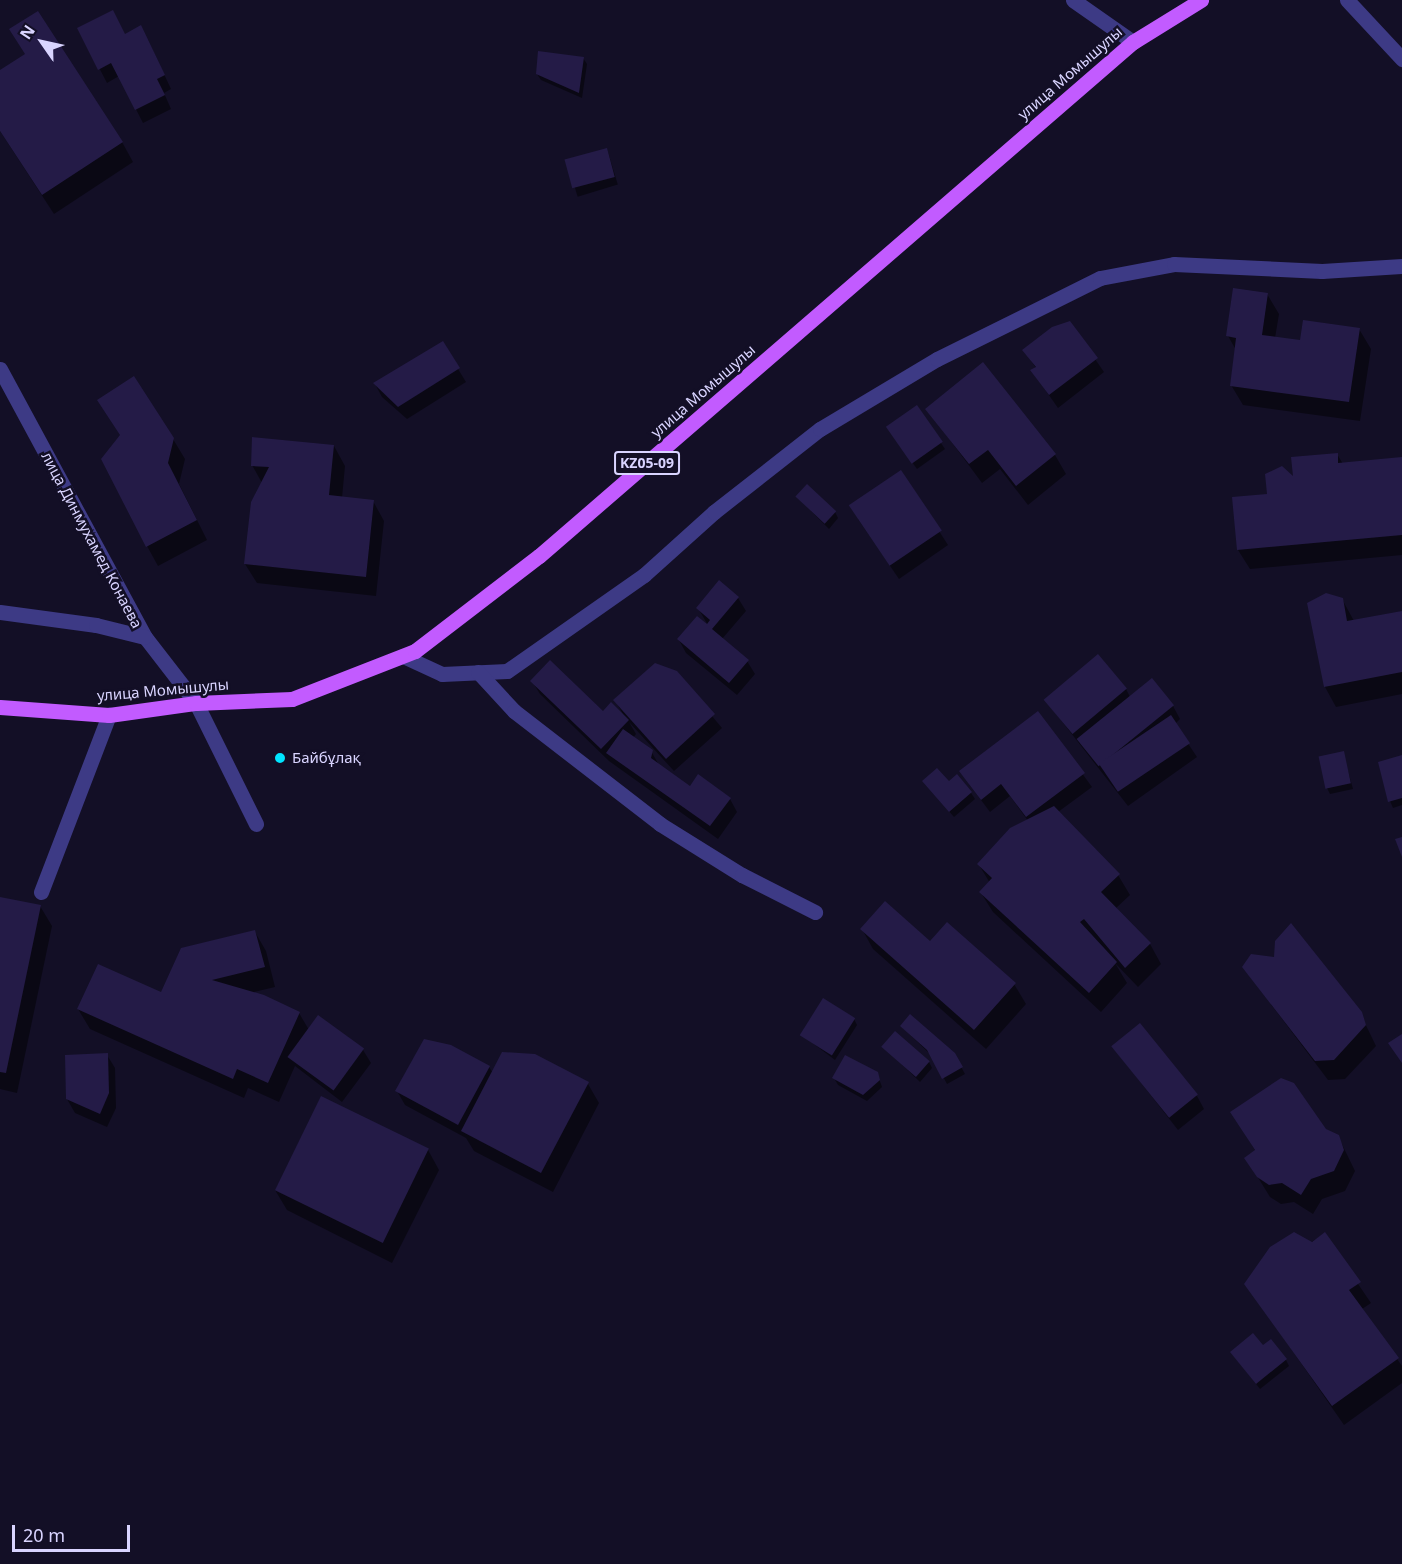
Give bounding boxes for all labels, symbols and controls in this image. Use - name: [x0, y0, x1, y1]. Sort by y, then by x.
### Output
- north arrow: [12, 12, 72, 72]
- text: N: [14, 20, 40, 43]
- street label: улица Момышулы: [1014, 23, 1126, 123]
- street label: улица Момышулы: [647, 341, 759, 441]
- street label: лица Динмухамед Конаева: [38, 449, 146, 631]
- road number: KZ05-09: [614, 452, 680, 474]
- street label: улица Момышулы: [96, 675, 230, 705]
- place label: Байбұлақ: [292, 749, 361, 767]
- marker: Байбұлақ: [273, 751, 287, 765]
- scale bar: [15, 1513, 134, 1551]
- text: 20 m: [23, 1523, 65, 1547]

